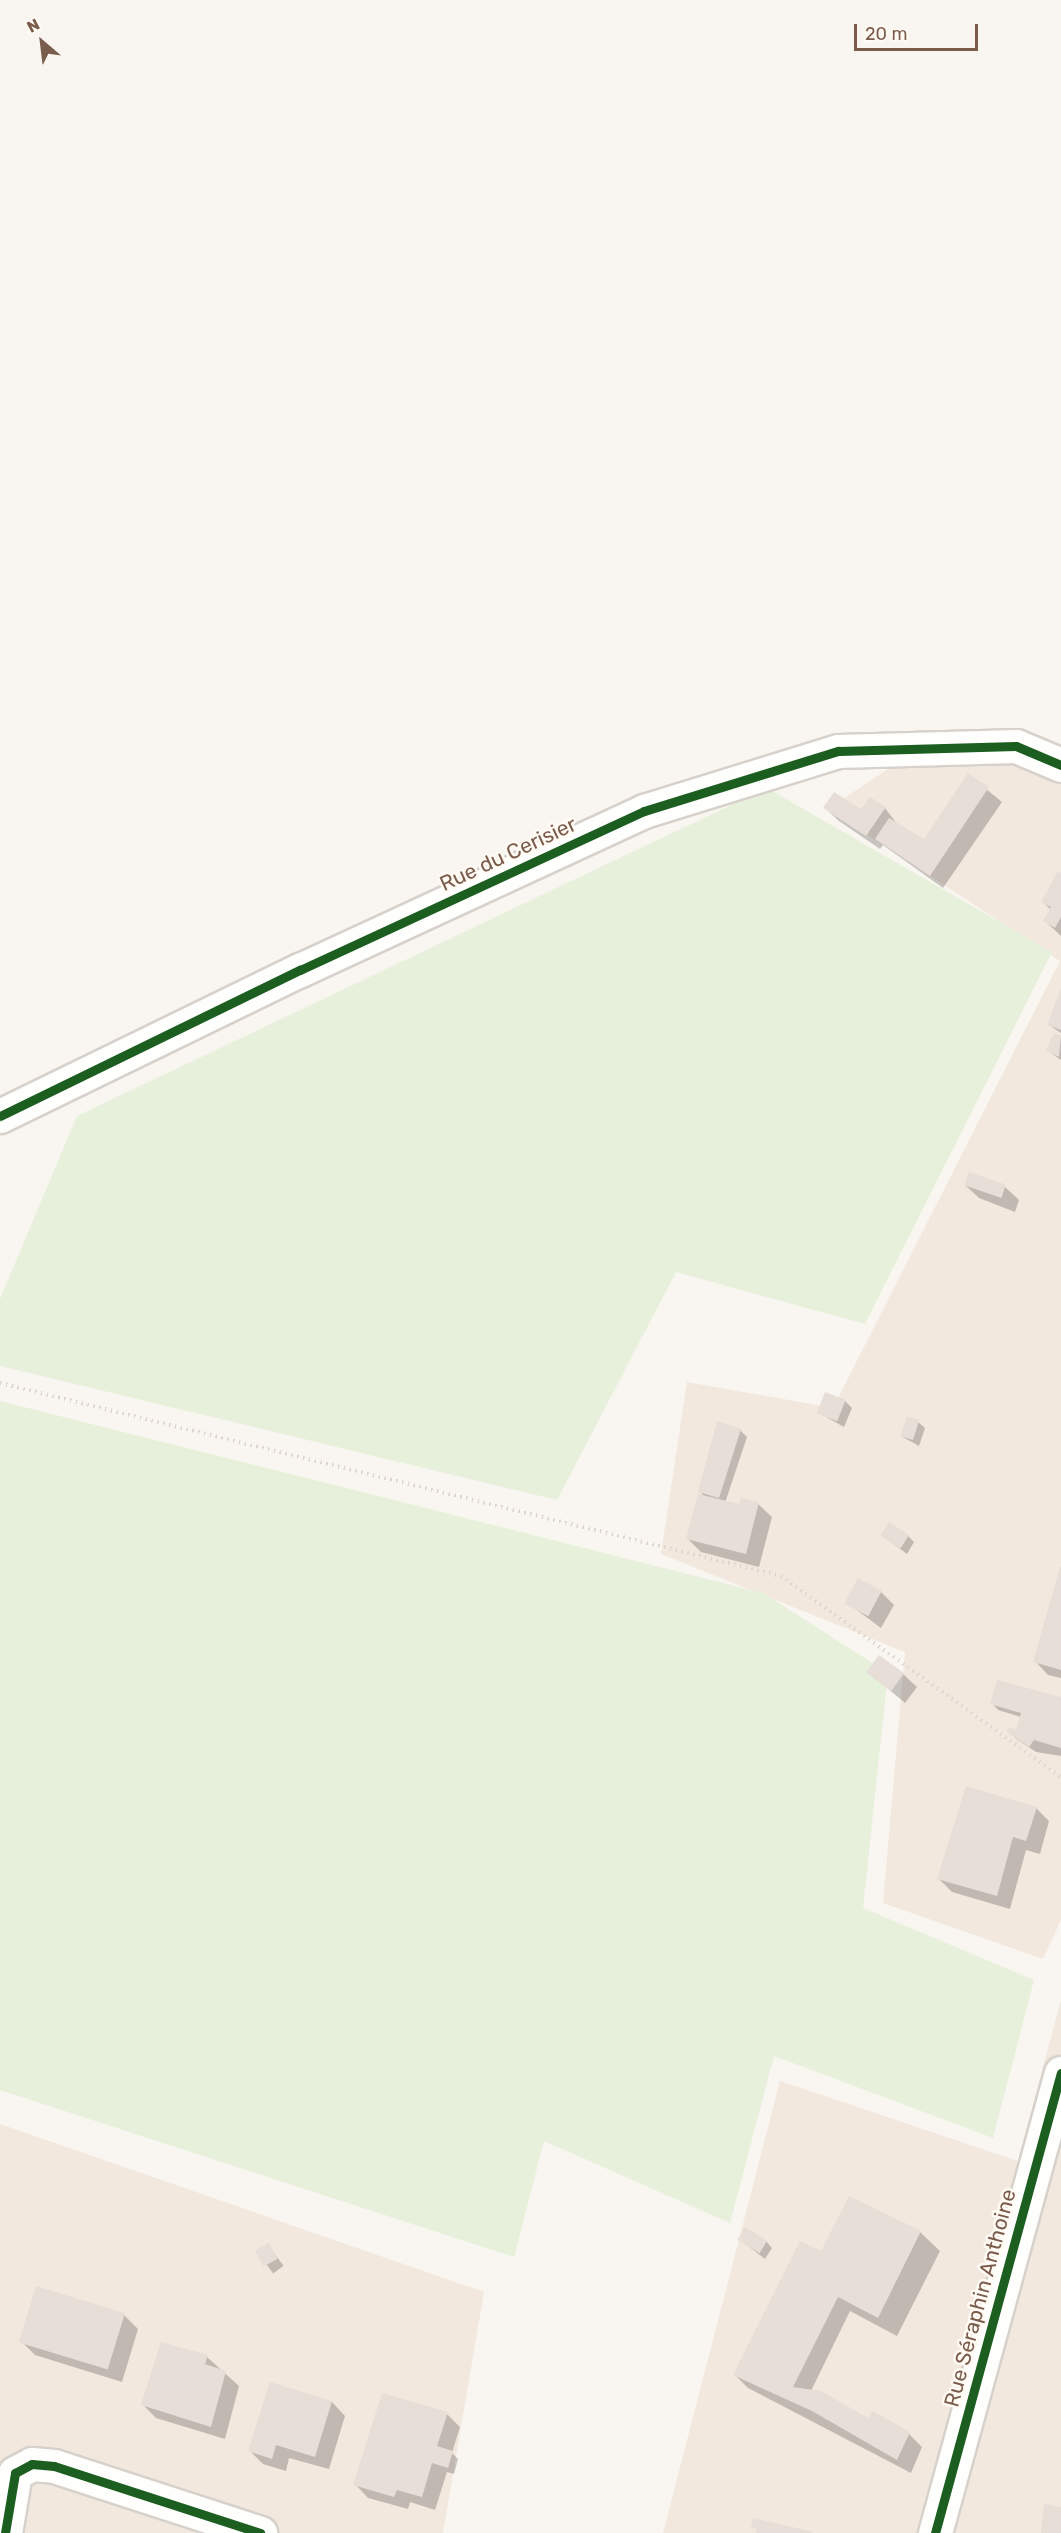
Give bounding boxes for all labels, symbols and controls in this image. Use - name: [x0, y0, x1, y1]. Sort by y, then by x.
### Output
- north arrow: [12, 12, 72, 72]
- scale bar: [857, 12, 982, 50]
- text: N: [24, 15, 43, 37]
- text: 20 m: [865, 23, 907, 45]
- street label: Rue du Cerisier: [436, 811, 580, 897]
- street label: Rue Séraphin Anthoine: [939, 2186, 1021, 2410]

